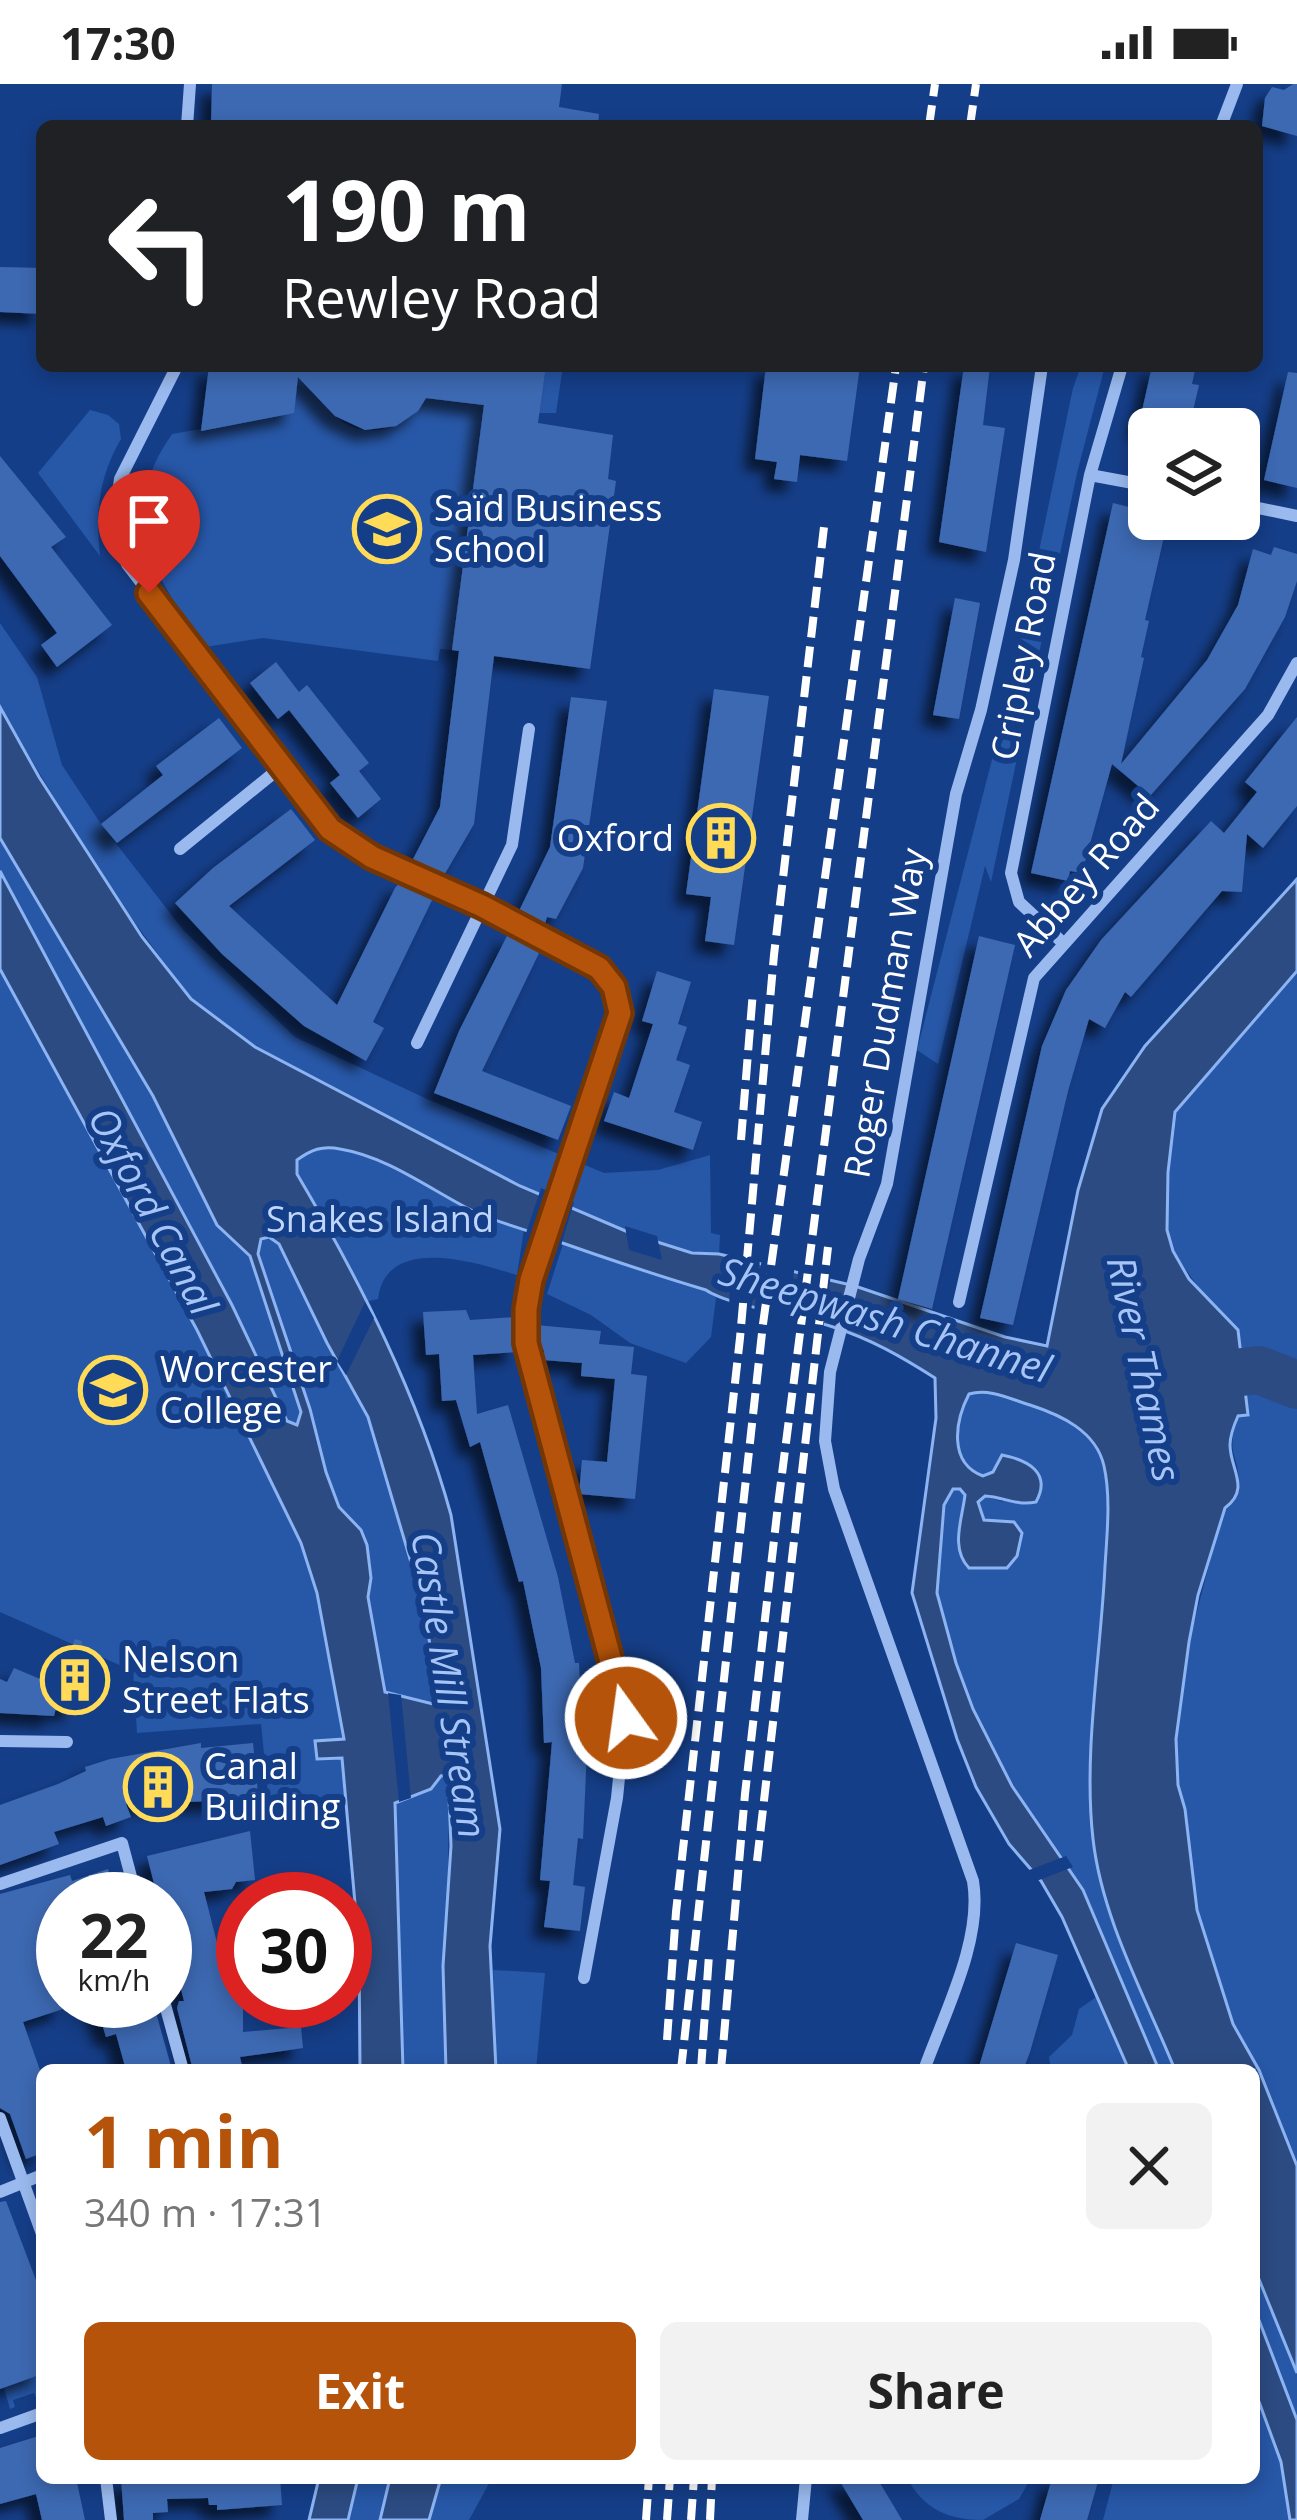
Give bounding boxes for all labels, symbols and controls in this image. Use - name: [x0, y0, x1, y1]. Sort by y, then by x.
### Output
- text: 17:30: [60, 12, 176, 73]
- text: 190 m: [282, 151, 530, 266]
- icon: left: [84, 168, 240, 324]
- text: Rewley Road: [282, 260, 601, 334]
- map controls: [1128, 408, 1260, 540]
- button: layers: [1128, 408, 1260, 540]
- pin: [98, 470, 200, 593]
- place label: Saïd Business School: [434, 483, 662, 573]
- icon: arrive: [116, 488, 182, 554]
- school or university icon: Saïd Business School: [352, 494, 422, 564]
- street label: Cripley Road: [978, 548, 1067, 764]
- street label: Abbey Road: [1001, 783, 1170, 966]
- building icon: Oxford: [686, 803, 756, 873]
- place label: Oxford: [557, 813, 674, 862]
- street label: Roger Dudman Way: [831, 843, 938, 1182]
- water label: Oxford Canal: [77, 1097, 232, 1325]
- park label: Snakes Island: [266, 1194, 494, 1243]
- water label: Sheepwash Channel: [713, 1243, 1059, 1395]
- water label: River Thames: [1096, 1251, 1195, 1487]
- place label: Worcester College: [160, 1344, 332, 1434]
- school or university icon: Worcester College: [78, 1355, 148, 1425]
- water label: Castle Mill Stream: [400, 1528, 501, 1842]
- place label: Nelson Street Flats: [122, 1634, 310, 1724]
- building icon: Nelson Street Flats: [40, 1645, 110, 1715]
- position arrow: [563, 1655, 689, 1781]
- place label: Canal Building: [204, 1741, 340, 1831]
- building icon: Canal Building: [123, 1752, 193, 1822]
- speed limit sign: 30: [216, 1872, 372, 2028]
- text: 22: [80, 1894, 148, 1976]
- text: km/h: [78, 1959, 150, 2000]
- text: 1 min: [84, 2091, 284, 2189]
- button: close: [1086, 2103, 1212, 2229]
- text: 340 m · 17:31: [84, 2185, 327, 2238]
- button: Exit: [84, 2322, 636, 2460]
- button: Share: [660, 2322, 1212, 2460]

